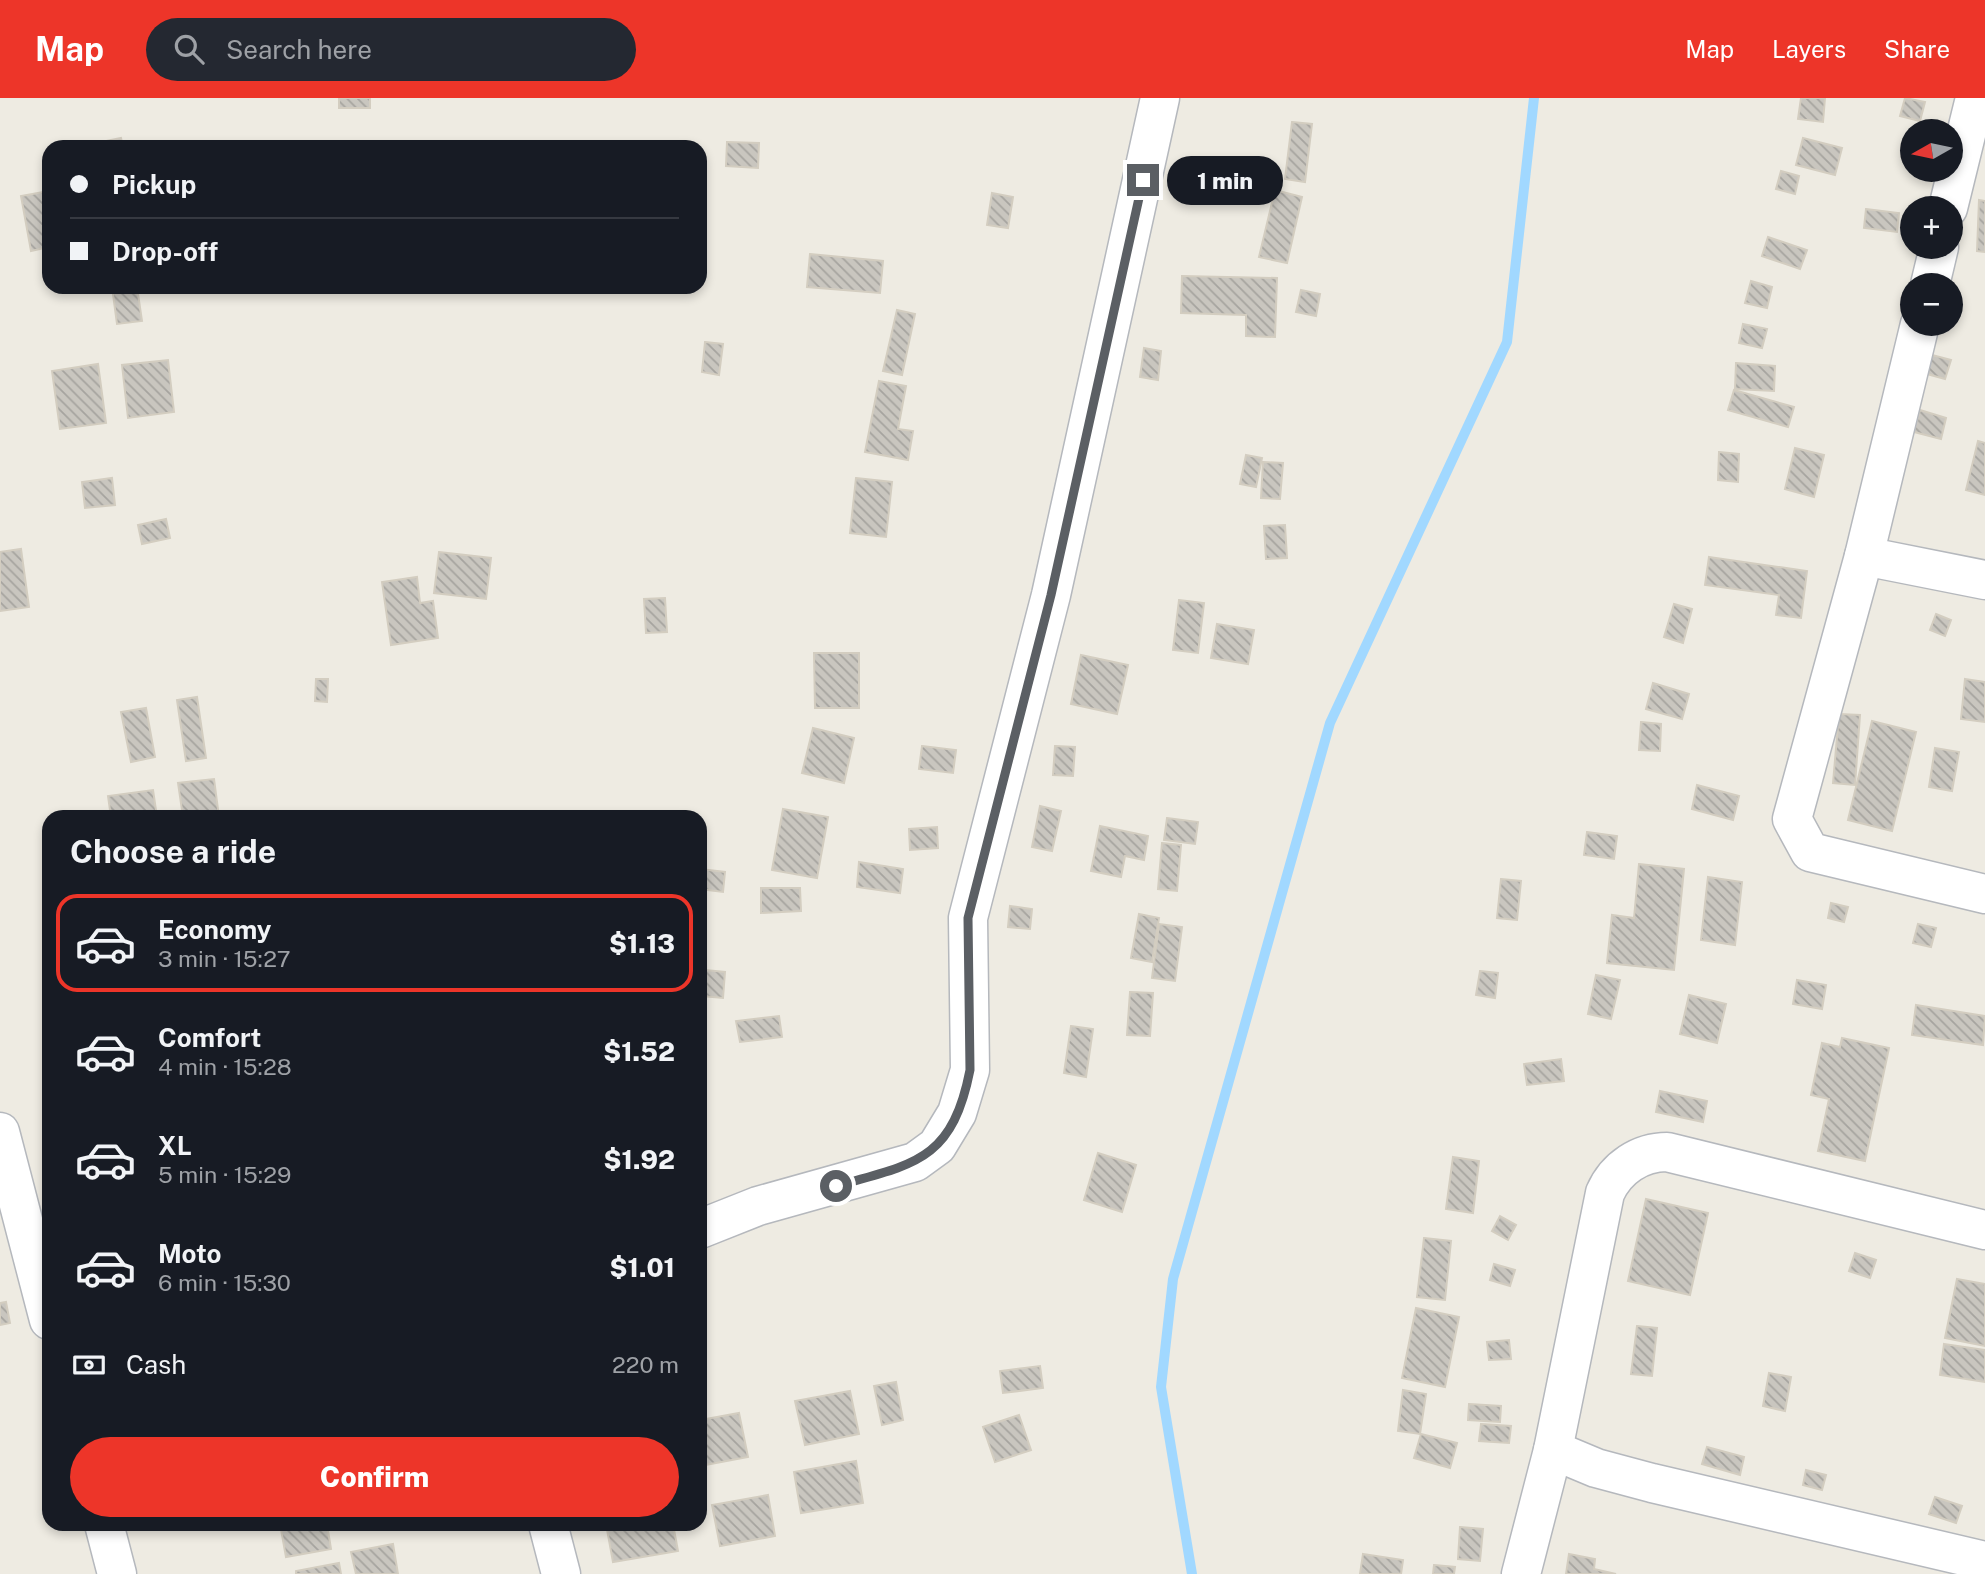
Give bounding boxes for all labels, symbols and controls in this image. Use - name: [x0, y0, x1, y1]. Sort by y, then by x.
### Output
- search box: [146, 18, 636, 81]
- text: Map: [35, 30, 104, 68]
- icon: search: [170, 30, 208, 68]
- text: Search here: [226, 34, 372, 65]
- text: Map: [1685, 35, 1734, 63]
- text: Layers: [1772, 35, 1846, 63]
- text: Share: [1884, 35, 1950, 63]
- north arrow: [1900, 119, 1964, 182]
- map controls: [1900, 119, 1963, 336]
- callout: 1 min: [1168, 155, 1283, 204]
- route end: [1127, 164, 1159, 196]
- text: 1 min: [1197, 167, 1253, 194]
- text: Pickup: [112, 169, 196, 200]
- button: +: [1900, 196, 1963, 259]
- text: Drop-off: [112, 236, 218, 267]
- button: −: [1900, 273, 1963, 336]
- text: Choose a ride: [70, 833, 276, 870]
- icon: car: [74, 912, 137, 975]
- text: Economy: [158, 914, 271, 945]
- text: $1.13: [609, 928, 675, 959]
- text: 3 min · 15:27: [158, 945, 291, 972]
- icon: car: [74, 1020, 137, 1083]
- text: Comfort: [158, 1022, 261, 1053]
- text: $1.52: [603, 1036, 675, 1067]
- text: 4 min · 15:28: [158, 1053, 292, 1080]
- icon: car: [74, 1128, 137, 1191]
- text: XL: [158, 1130, 192, 1161]
- text: $1.92: [604, 1144, 675, 1175]
- text: 5 min · 15:29: [158, 1161, 291, 1188]
- route start: [820, 1170, 852, 1202]
- icon: car: [74, 1236, 137, 1299]
- text: Moto: [158, 1238, 221, 1269]
- text: $1.01: [610, 1252, 675, 1283]
- text: 6 min · 15:30: [158, 1269, 291, 1296]
- icon: cash: [70, 1346, 108, 1384]
- text: Cash: [126, 1349, 186, 1380]
- text: 220 m: [612, 1351, 679, 1378]
- button: Confirm: [70, 1437, 679, 1517]

